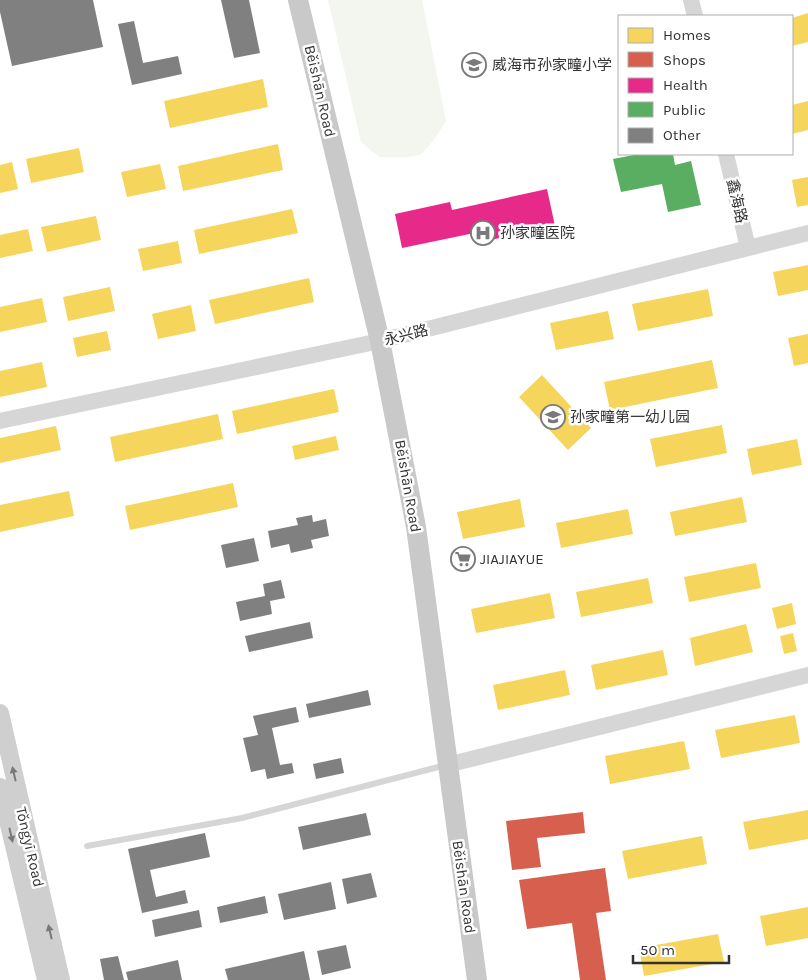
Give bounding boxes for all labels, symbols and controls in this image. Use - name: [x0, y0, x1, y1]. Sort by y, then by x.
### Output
- legend: [618, 15, 793, 155]
- text: Homes: [663, 26, 711, 44]
- street label: Běishān Road: [301, 43, 339, 139]
- text: Shops: [663, 51, 706, 69]
- school or university icon: 威海市孙家疃小学: [461, 52, 487, 78]
- place label: 威海市孙家疃小学: [492, 56, 612, 74]
- text: Health: [663, 76, 708, 94]
- text: Public: [663, 101, 706, 119]
- text: Other: [663, 126, 701, 144]
- street label: 鑫海路: [723, 177, 751, 225]
- hospital icon: 孙家疃医院: [470, 220, 496, 246]
- place label: 孙家疃医院: [500, 224, 575, 242]
- street label: 永兴路: [382, 321, 430, 349]
- school or university icon: 孙家疃第一幼儿园: [540, 404, 566, 430]
- place label: 孙家疃第一幼儿园: [570, 408, 690, 426]
- street label: Běishān Road: [391, 438, 425, 534]
- supermarket icon: JIAJIAYUE: [450, 546, 476, 572]
- place label: JIAJIAYUE: [480, 550, 544, 568]
- one-way arrow: [10, 766, 18, 782]
- street label: Tǒngyī Road: [12, 805, 48, 889]
- one-way arrow: [7, 827, 15, 842]
- street label: Běishān Road: [449, 839, 479, 935]
- one-way arrow: [46, 925, 54, 940]
- scale bar: [633, 932, 729, 964]
- text: 50 m: [640, 941, 675, 959]

